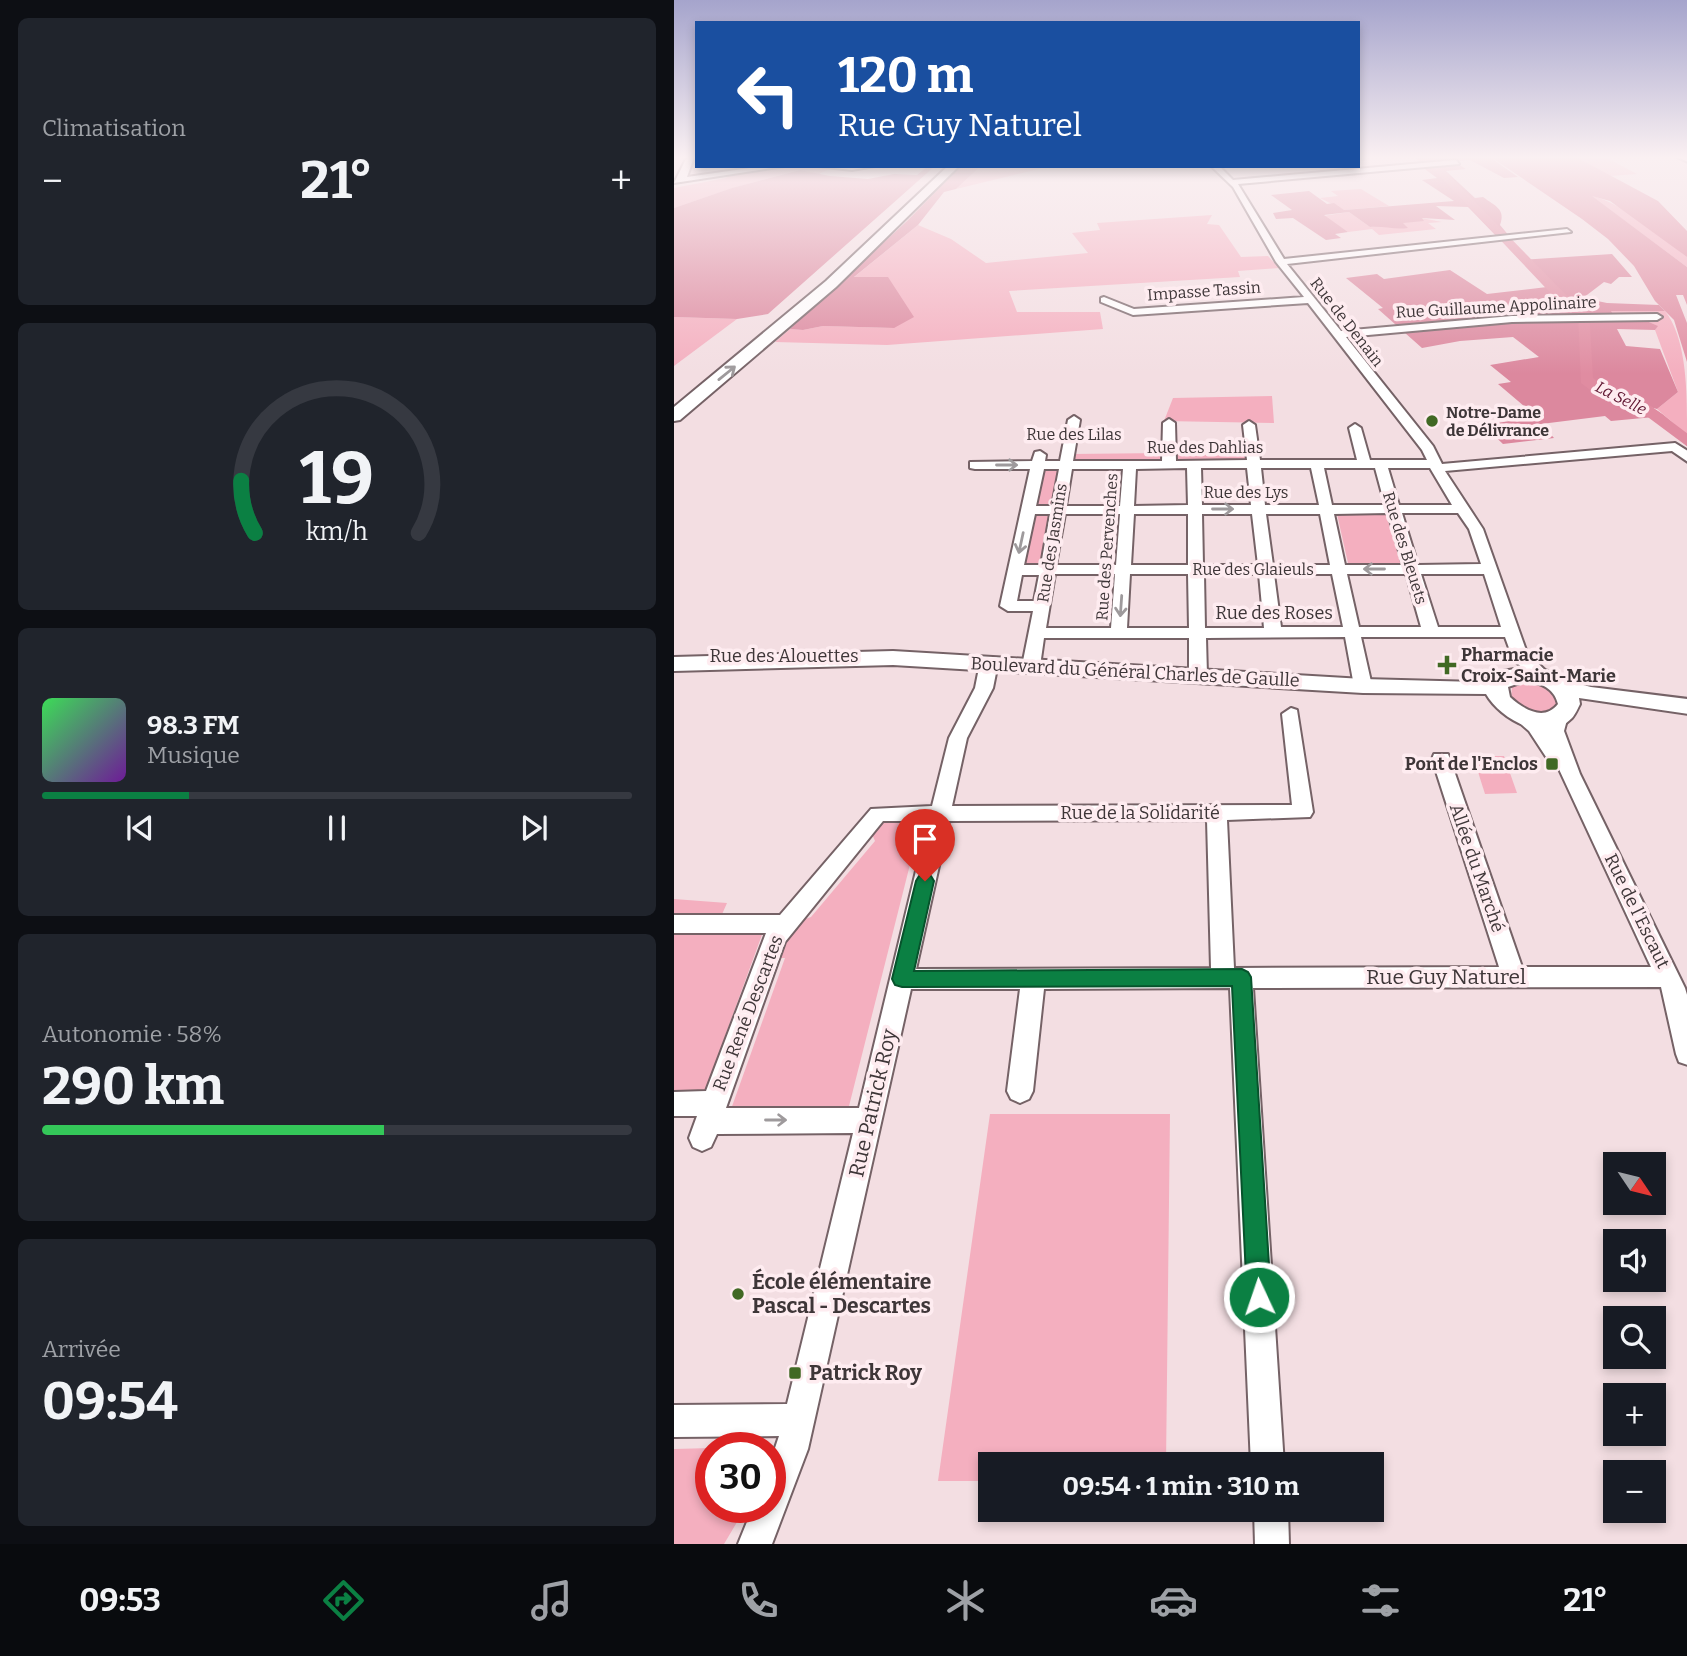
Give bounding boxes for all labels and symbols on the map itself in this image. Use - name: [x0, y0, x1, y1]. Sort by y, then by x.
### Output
- street label: Rue de Denain: [1306, 274, 1388, 370]
- street label: Impasse Tassin: [1147, 278, 1261, 304]
- street label: Rue Guillaume Appolinaire: [1395, 292, 1597, 322]
- one-way arrow: [717, 365, 735, 381]
- water label: La Selle: [1592, 377, 1650, 419]
- place label: Notre-Dame de Délivrance: [1446, 403, 1549, 440]
- marker: Notre-Dame de Délivrance: [1424, 413, 1440, 429]
- street label: Rue des Lilas: [1026, 425, 1122, 444]
- street label: Rue des Dahlias: [1147, 438, 1263, 457]
- one-way arrow: [995, 458, 1018, 472]
- street label: Rue des Pervenches: [1092, 473, 1122, 621]
- street label: Rue des Jasmins: [1033, 482, 1071, 604]
- street label: Rue des Lys: [1203, 483, 1289, 502]
- street label: Rue des Bleuets: [1379, 489, 1431, 607]
- one-way arrow: [1212, 502, 1235, 516]
- one-way arrow: [1014, 531, 1028, 554]
- street label: Rue des Glaieuls: [1192, 560, 1314, 579]
- one-way arrow: [1363, 562, 1386, 576]
- one-way arrow: [1114, 594, 1127, 617]
- street label: Rue des Roses: [1215, 602, 1333, 624]
- place label: Pharmacie Croix-Saint-Marie: [1461, 644, 1616, 687]
- street label: Rue des Alouettes: [709, 645, 859, 667]
- street label: Boulevard du Général Charles de Gaulle: [970, 652, 1300, 692]
- marker: Pharmacie Croix-Saint-Marie: [1439, 657, 1455, 673]
- place label: Pont de l'Enclos: [1405, 753, 1538, 775]
- marker: Pont de l'Enclos: [1544, 756, 1560, 772]
- street label: Allée du Marché: [1445, 801, 1509, 935]
- street label: Rue de la Solidarité: [1060, 802, 1220, 824]
- pin: [895, 809, 955, 881]
- street label: Rue de l'Escaut: [1600, 850, 1675, 972]
- street label: Rue René Descartes: [708, 932, 788, 1094]
- street label: Rue Guy Naturel: [1366, 964, 1526, 990]
- street label: Rue Patrick Roy: [843, 1026, 903, 1180]
- one-way arrow: [765, 1113, 788, 1127]
- north arrow: [1603, 1152, 1666, 1214]
- position arrow: [1222, 1260, 1296, 1334]
- place label: École élémentaire Pascal - Descartes: [752, 1268, 931, 1319]
- marker: École élémentaire Pascal - Descartes: [730, 1286, 746, 1302]
- place label: Patrick Roy: [809, 1360, 922, 1386]
- marker: Patrick Roy: [787, 1365, 803, 1381]
- speed limit sign: 30: [695, 1432, 786, 1523]

